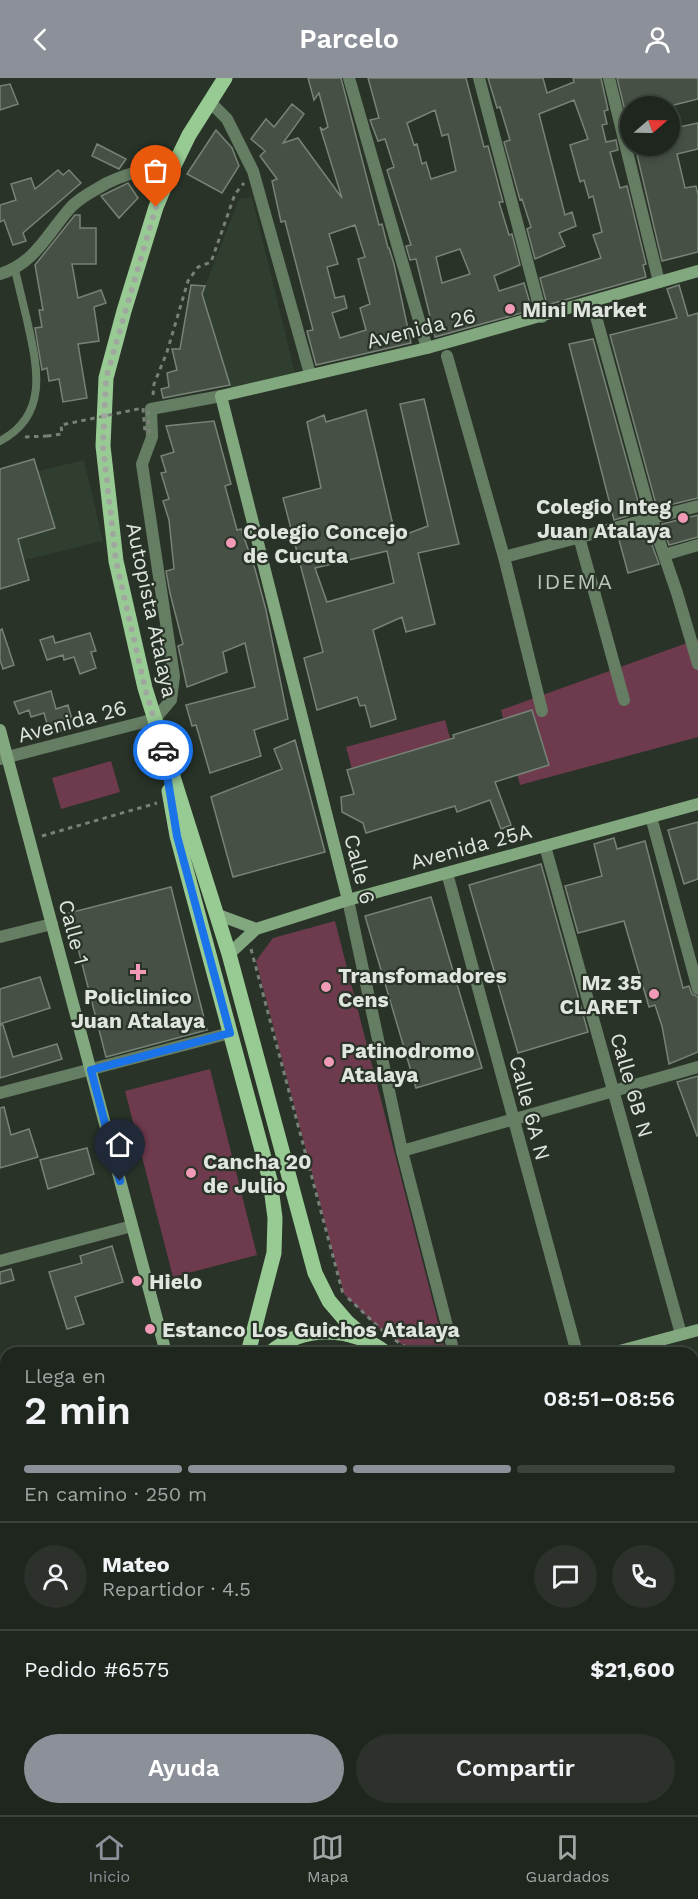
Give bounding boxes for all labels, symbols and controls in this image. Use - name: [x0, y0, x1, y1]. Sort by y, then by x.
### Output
- icon: back: [24, 23, 57, 56]
- text: Parcelo: [299, 23, 399, 55]
- icon: person: [641, 23, 674, 56]
- north arrow: [620, 96, 680, 156]
- map controls: [620, 96, 680, 156]
- pin: [130, 145, 181, 207]
- icon: bag: [139, 154, 172, 187]
- place label: Mini Market: [522, 297, 646, 322]
- street label: Avenida 26: [364, 302, 478, 354]
- marker: Mini Market: [503, 302, 517, 316]
- place label: Colegio Integ Juan Atalaya: [536, 494, 672, 543]
- marker: Colegio Integ Juan Atalaya: [676, 511, 690, 525]
- place label: Colegio Concejo de Cucuta: [243, 519, 408, 568]
- street label: Autopista Atalaya: [121, 520, 183, 700]
- marker: Colegio Concejo de Cucuta: [224, 536, 238, 550]
- district label: IDEMA: [536, 569, 614, 594]
- street label: Avenida 26: [15, 694, 129, 748]
- courier: [133, 720, 193, 780]
- icon: car: [147, 734, 180, 767]
- street label: Avenida 25A: [407, 818, 535, 874]
- street label: Calle 6: [339, 831, 381, 907]
- street label: Calle 1: [53, 897, 95, 967]
- marker: Policlinico Juan Atalaya: [129, 963, 147, 981]
- place label: Transfomadores Cens: [338, 963, 507, 1012]
- place label: Mz 35 CLARET: [559, 970, 642, 1019]
- marker: Transfomadores Cens: [319, 980, 333, 994]
- place label: Policlinico Juan Atalaya: [71, 984, 206, 1033]
- marker: Mz 35 CLARET: [647, 987, 661, 1001]
- street label: Calle 6B N: [605, 1030, 659, 1140]
- place label: Patinodromo Atalaya: [341, 1038, 475, 1087]
- street label: Calle 6A N: [504, 1053, 556, 1163]
- marker: Patinodromo Atalaya: [322, 1055, 336, 1069]
- pin: [94, 1119, 145, 1181]
- icon: home: [103, 1128, 136, 1161]
- place label: Cancha 20 de Julio: [203, 1149, 311, 1198]
- marker: Cancha 20 de Julio: [184, 1166, 198, 1180]
- place label: Hielo: [149, 1269, 202, 1294]
- marker: Hielo: [130, 1274, 144, 1288]
- place label: Estanco Los Guichos Atalaya: [162, 1317, 461, 1342]
- marker: Estanco Los Guichos Atalaya: [143, 1322, 157, 1336]
- text: Llega en: [24, 1364, 106, 1388]
- text: 08:51–08:56: [543, 1386, 675, 1411]
- text: 2 min: [24, 1388, 131, 1433]
- text: En camino · 250 m: [24, 1482, 207, 1506]
- button: person: [24, 1545, 87, 1608]
- button: chat: [534, 1545, 597, 1608]
- button: phone: [612, 1545, 675, 1608]
- text: Mateo: [102, 1552, 170, 1577]
- text: Repartidor · 4.5: [102, 1577, 251, 1601]
- text: Pedido #6575: [24, 1657, 169, 1682]
- text: $21,600: [590, 1657, 675, 1682]
- button: Ayuda: [24, 1734, 344, 1803]
- button: Compartir: [356, 1734, 675, 1803]
- tab: Inicio: [88, 1831, 130, 1886]
- tab: Mapa: [307, 1831, 349, 1886]
- tab: Guardados: [526, 1831, 610, 1886]

